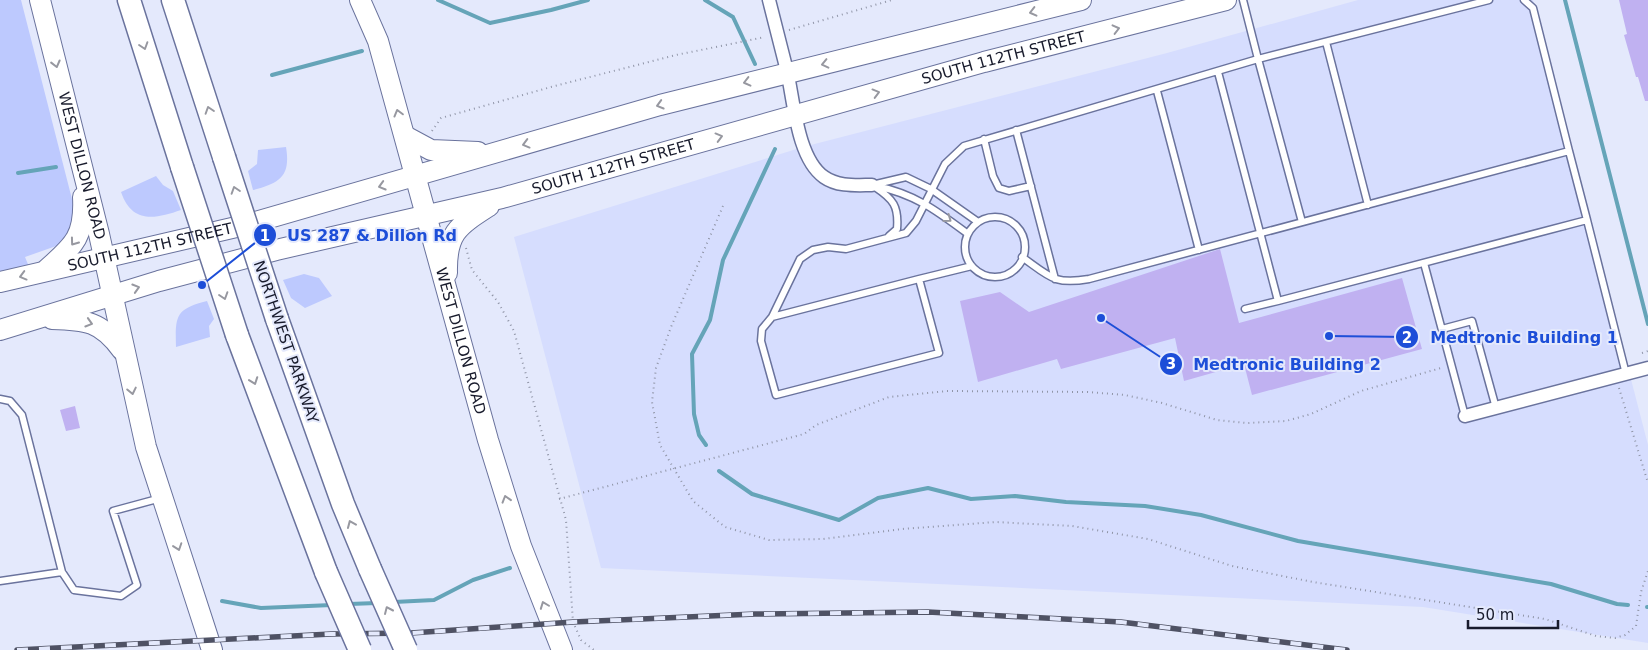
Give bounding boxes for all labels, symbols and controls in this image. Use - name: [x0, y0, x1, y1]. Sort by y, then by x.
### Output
- one-way arrow: [1029, 6, 1038, 17]
- one-way arrow: [1111, 24, 1119, 34]
- street label: SOUTH 112TH STREET: [919, 27, 1088, 88]
- one-way arrow: [138, 42, 148, 50]
- one-way arrow: [820, 58, 829, 69]
- one-way arrow: [50, 59, 61, 68]
- one-way arrow: [744, 77, 752, 87]
- one-way arrow: [871, 89, 879, 99]
- street label: WEST DILLON ROAD: [55, 90, 109, 242]
- one-way arrow: [655, 99, 664, 110]
- one-way arrow: [205, 107, 215, 115]
- one-way arrow: [394, 109, 404, 118]
- one-way arrow: [714, 132, 723, 142]
- street label: SOUTH 112TH STREET: [530, 135, 698, 198]
- one-way arrow: [522, 139, 530, 149]
- one-way arrow: [378, 181, 386, 191]
- one-way arrow: [231, 186, 241, 195]
- one-way arrow: [942, 213, 952, 222]
- street label: SOUTH 112TH STREET: [66, 219, 235, 275]
- callout: US 287 & Dillon Rd: [252, 220, 467, 251]
- text: US 287 & Dillon Rd: [287, 226, 457, 245]
- text: 1: [260, 227, 270, 245]
- one-way arrow: [71, 236, 80, 246]
- street label: NORTHWEST PARKWAY: [250, 258, 323, 427]
- street label: WEST DILLON ROAD: [432, 266, 490, 417]
- one-way arrow: [18, 270, 27, 281]
- one-way arrow: [131, 284, 139, 294]
- one-way arrow: [219, 292, 229, 300]
- one-way arrow: [84, 317, 92, 327]
- callout: Medtronic Building 1: [1395, 322, 1628, 353]
- text: Medtronic Building 1: [1430, 328, 1618, 347]
- text: 2: [1402, 329, 1412, 347]
- callout: Medtronic Building 2: [1158, 348, 1391, 379]
- text: 3: [1166, 355, 1176, 373]
- text: Medtronic Building 2: [1193, 355, 1381, 374]
- one-way arrow: [248, 376, 258, 385]
- one-way arrow: [126, 386, 137, 395]
- one-way arrow: [501, 496, 511, 504]
- one-way arrow: [347, 520, 358, 529]
- one-way arrow: [172, 542, 182, 550]
- scale bar: [1468, 598, 1558, 630]
- one-way arrow: [539, 601, 550, 610]
- one-way arrow: [384, 606, 395, 615]
- text: 50 m: [1476, 606, 1514, 624]

